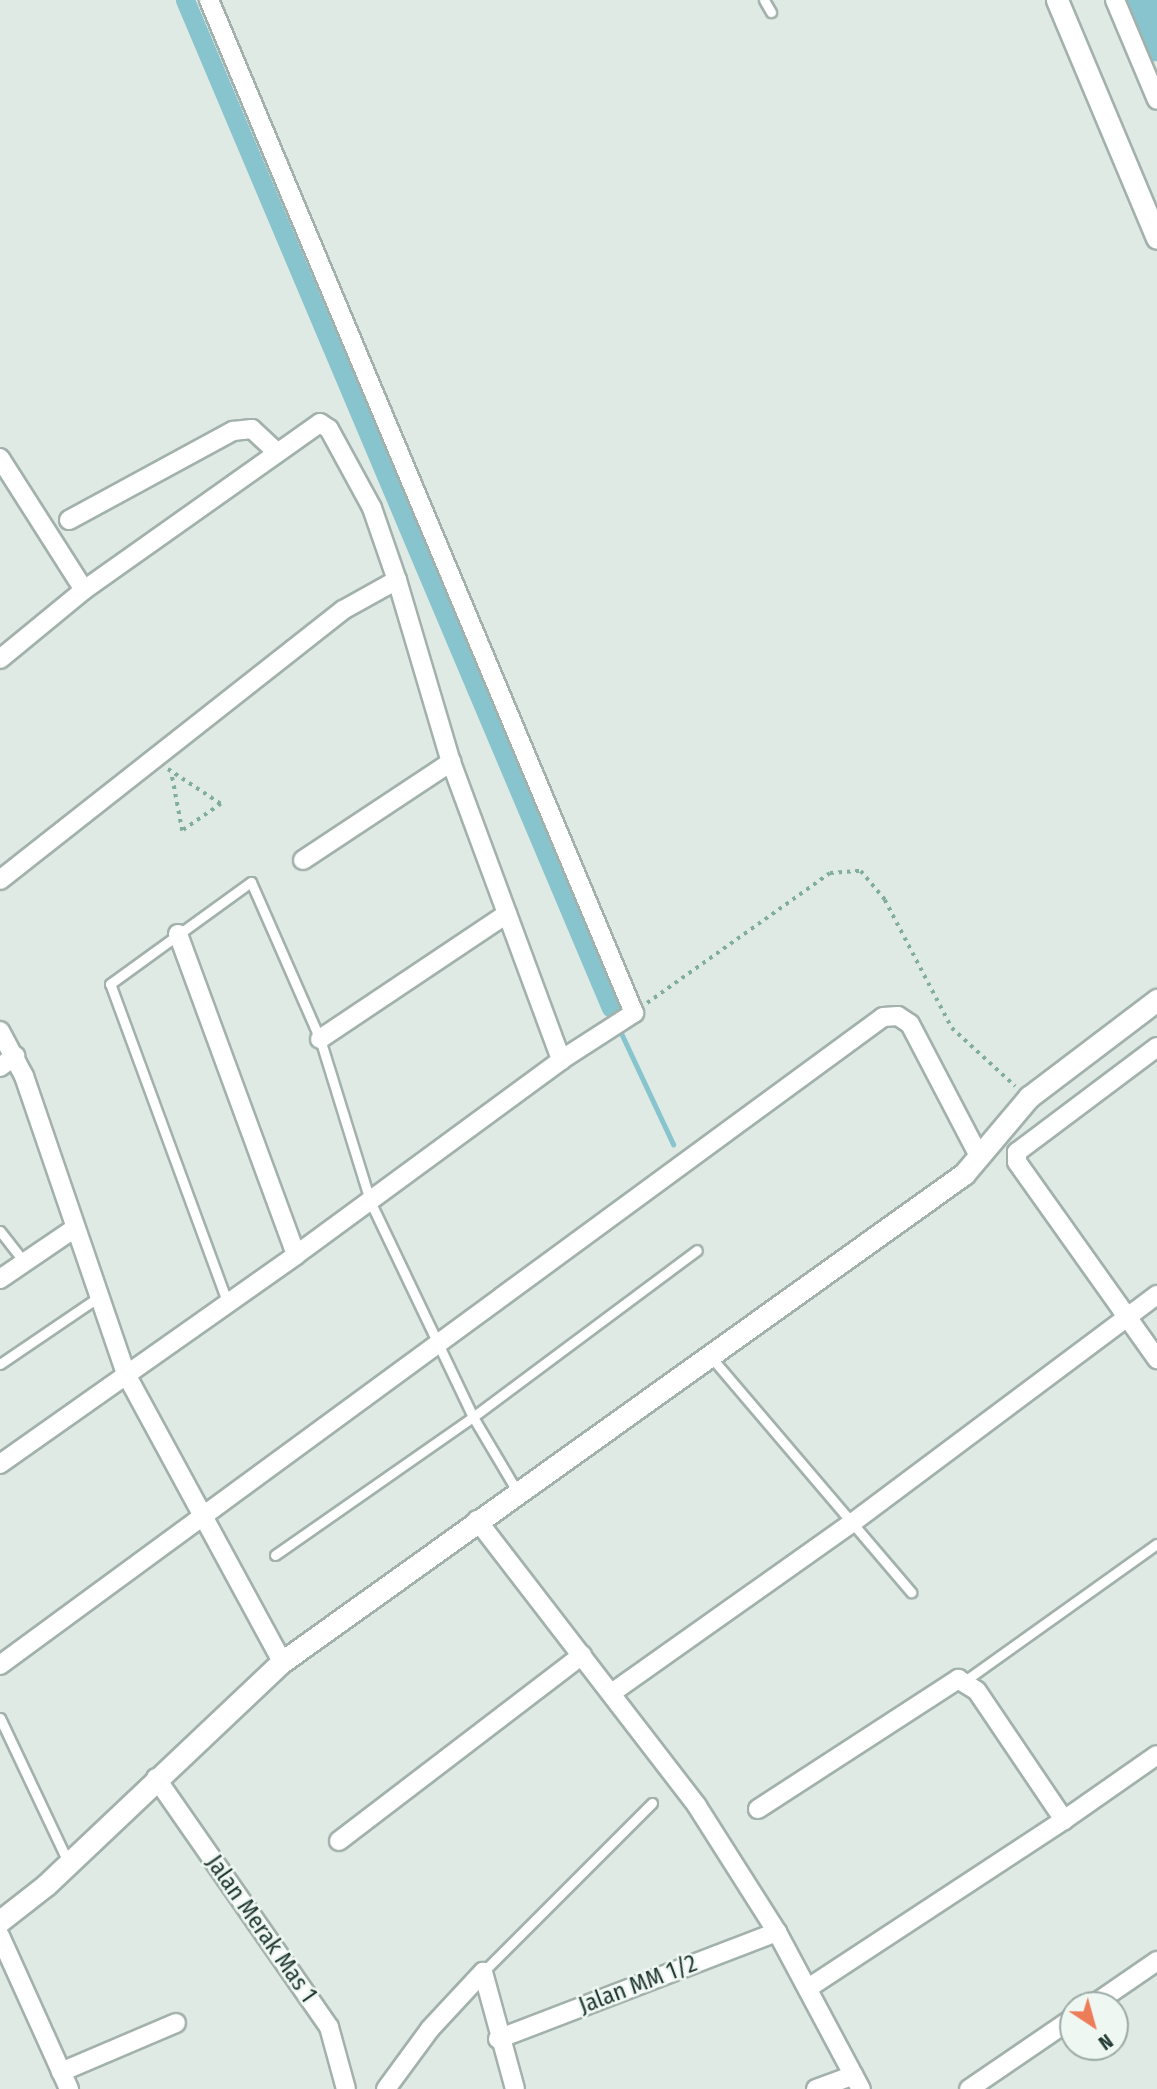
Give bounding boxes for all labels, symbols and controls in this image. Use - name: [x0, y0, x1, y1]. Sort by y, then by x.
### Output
- street label: Jalan Merak Mas 1: [199, 1850, 323, 2008]
- street label: Jalan MM 1/2: [575, 1949, 701, 2021]
- north arrow: [1059, 1991, 1129, 2061]
- text: N: [1094, 2029, 1117, 2054]

